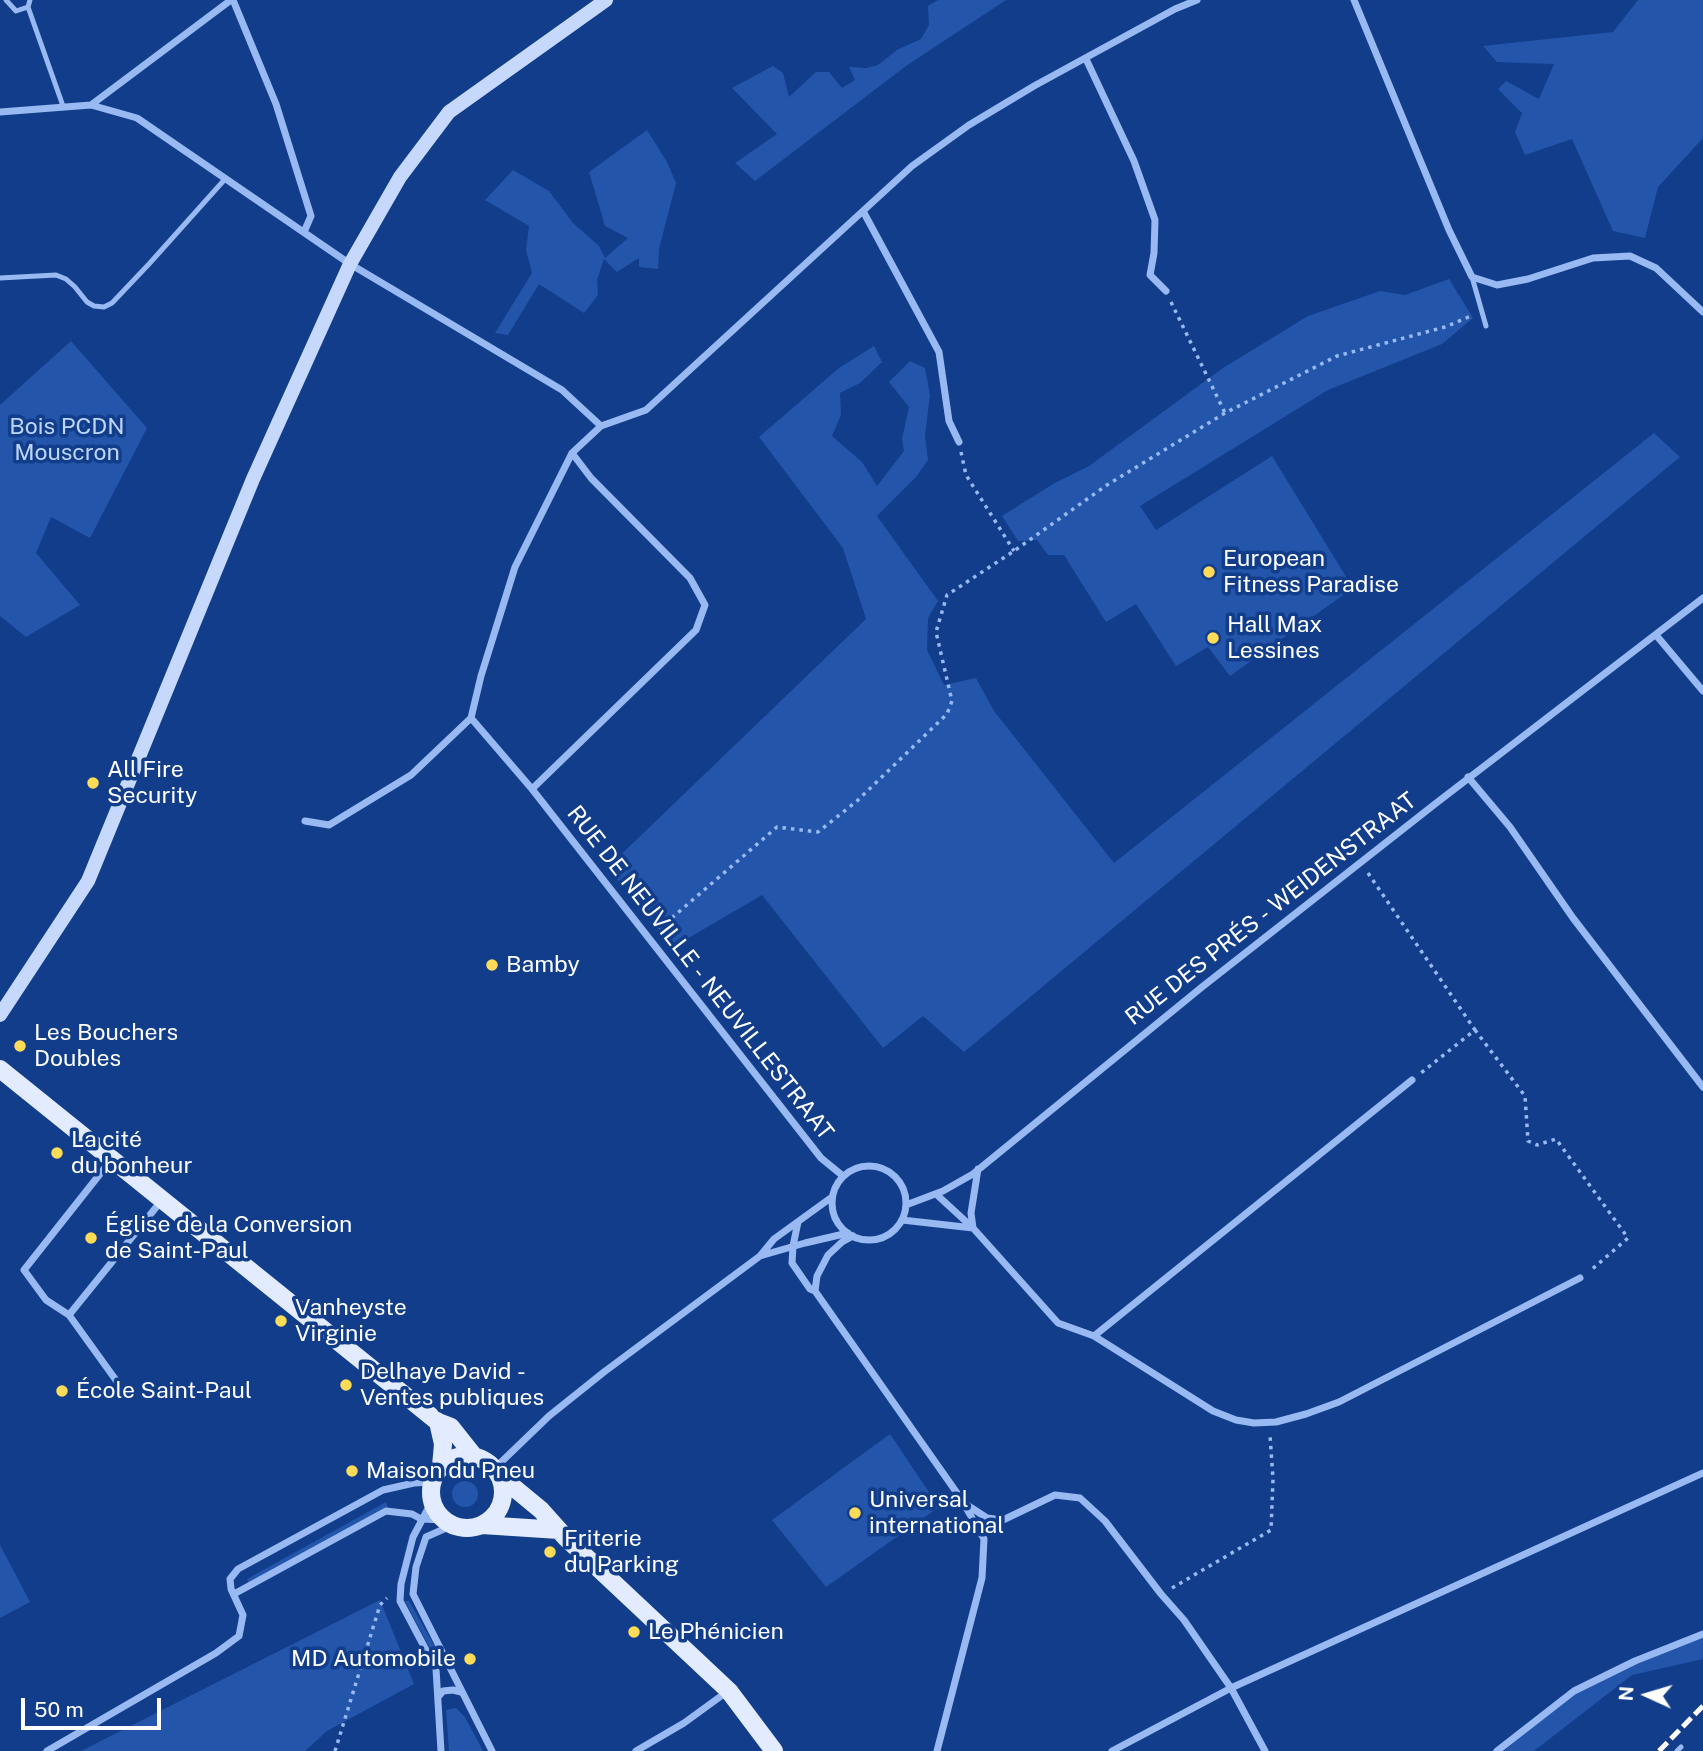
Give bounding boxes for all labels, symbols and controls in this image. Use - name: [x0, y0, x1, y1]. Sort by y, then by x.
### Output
- park label: Bois PCDN Mouscron: [9, 413, 125, 467]
- place label: European Fitness Paradise: [1223, 545, 1399, 599]
- marker: European Fitness Paradise: [1201, 564, 1217, 580]
- place label: Hall Max Lessines: [1227, 611, 1322, 665]
- marker: Hall Max Lessines: [1205, 630, 1221, 646]
- place label: All Fire Security: [107, 756, 197, 810]
- marker: All Fire Security: [85, 775, 101, 791]
- street label: RUE DES PRÉS - WEIDENSTRAAT: [1120, 787, 1422, 1031]
- street label: RUE DE NEUVILLE - NEUVILLESTRAAT: [561, 800, 839, 1146]
- place label: Bamby: [506, 951, 580, 979]
- marker: Bamby: [484, 957, 500, 973]
- place label: Les Bouchers Doubles: [34, 1019, 178, 1073]
- marker: Les Bouchers Doubles: [12, 1038, 28, 1054]
- place label: La cité du bonheur: [71, 1126, 192, 1180]
- marker: La cité du bonheur: [49, 1145, 65, 1161]
- place label: Église de la Conversion de Saint-Paul: [105, 1211, 352, 1265]
- marker: Église de la Conversion de Saint-Paul: [83, 1230, 99, 1246]
- place label: Vanheyste Virginie: [295, 1294, 407, 1348]
- marker: Vanheyste Virginie: [273, 1313, 289, 1329]
- place label: Delhaye David - Ventes publiques: [360, 1358, 544, 1412]
- place label: École Saint-Paul: [76, 1377, 252, 1405]
- marker: Delhaye David - Ventes publiques: [338, 1377, 354, 1393]
- marker: École Saint-Paul: [54, 1383, 70, 1399]
- place label: Maison du Pneu: [366, 1457, 535, 1485]
- marker: Maison du Pneu: [344, 1463, 360, 1479]
- place label: Universal international: [869, 1486, 1004, 1540]
- marker: Universal international: [847, 1505, 863, 1521]
- place label: Friterie du Parking: [564, 1525, 679, 1579]
- marker: Friterie du Parking: [542, 1544, 558, 1560]
- place label: Le Phénicien: [648, 1618, 784, 1646]
- marker: Le Phénicien: [626, 1624, 642, 1640]
- place label: MD Automobile: [291, 1645, 456, 1673]
- marker: MD Automobile: [462, 1651, 478, 1667]
- north arrow: [1612, 1660, 1682, 1730]
- scale bar: [24, 1684, 164, 1728]
- text: N: [1615, 1685, 1638, 1702]
- text: 50 m: [34, 1697, 84, 1722]

